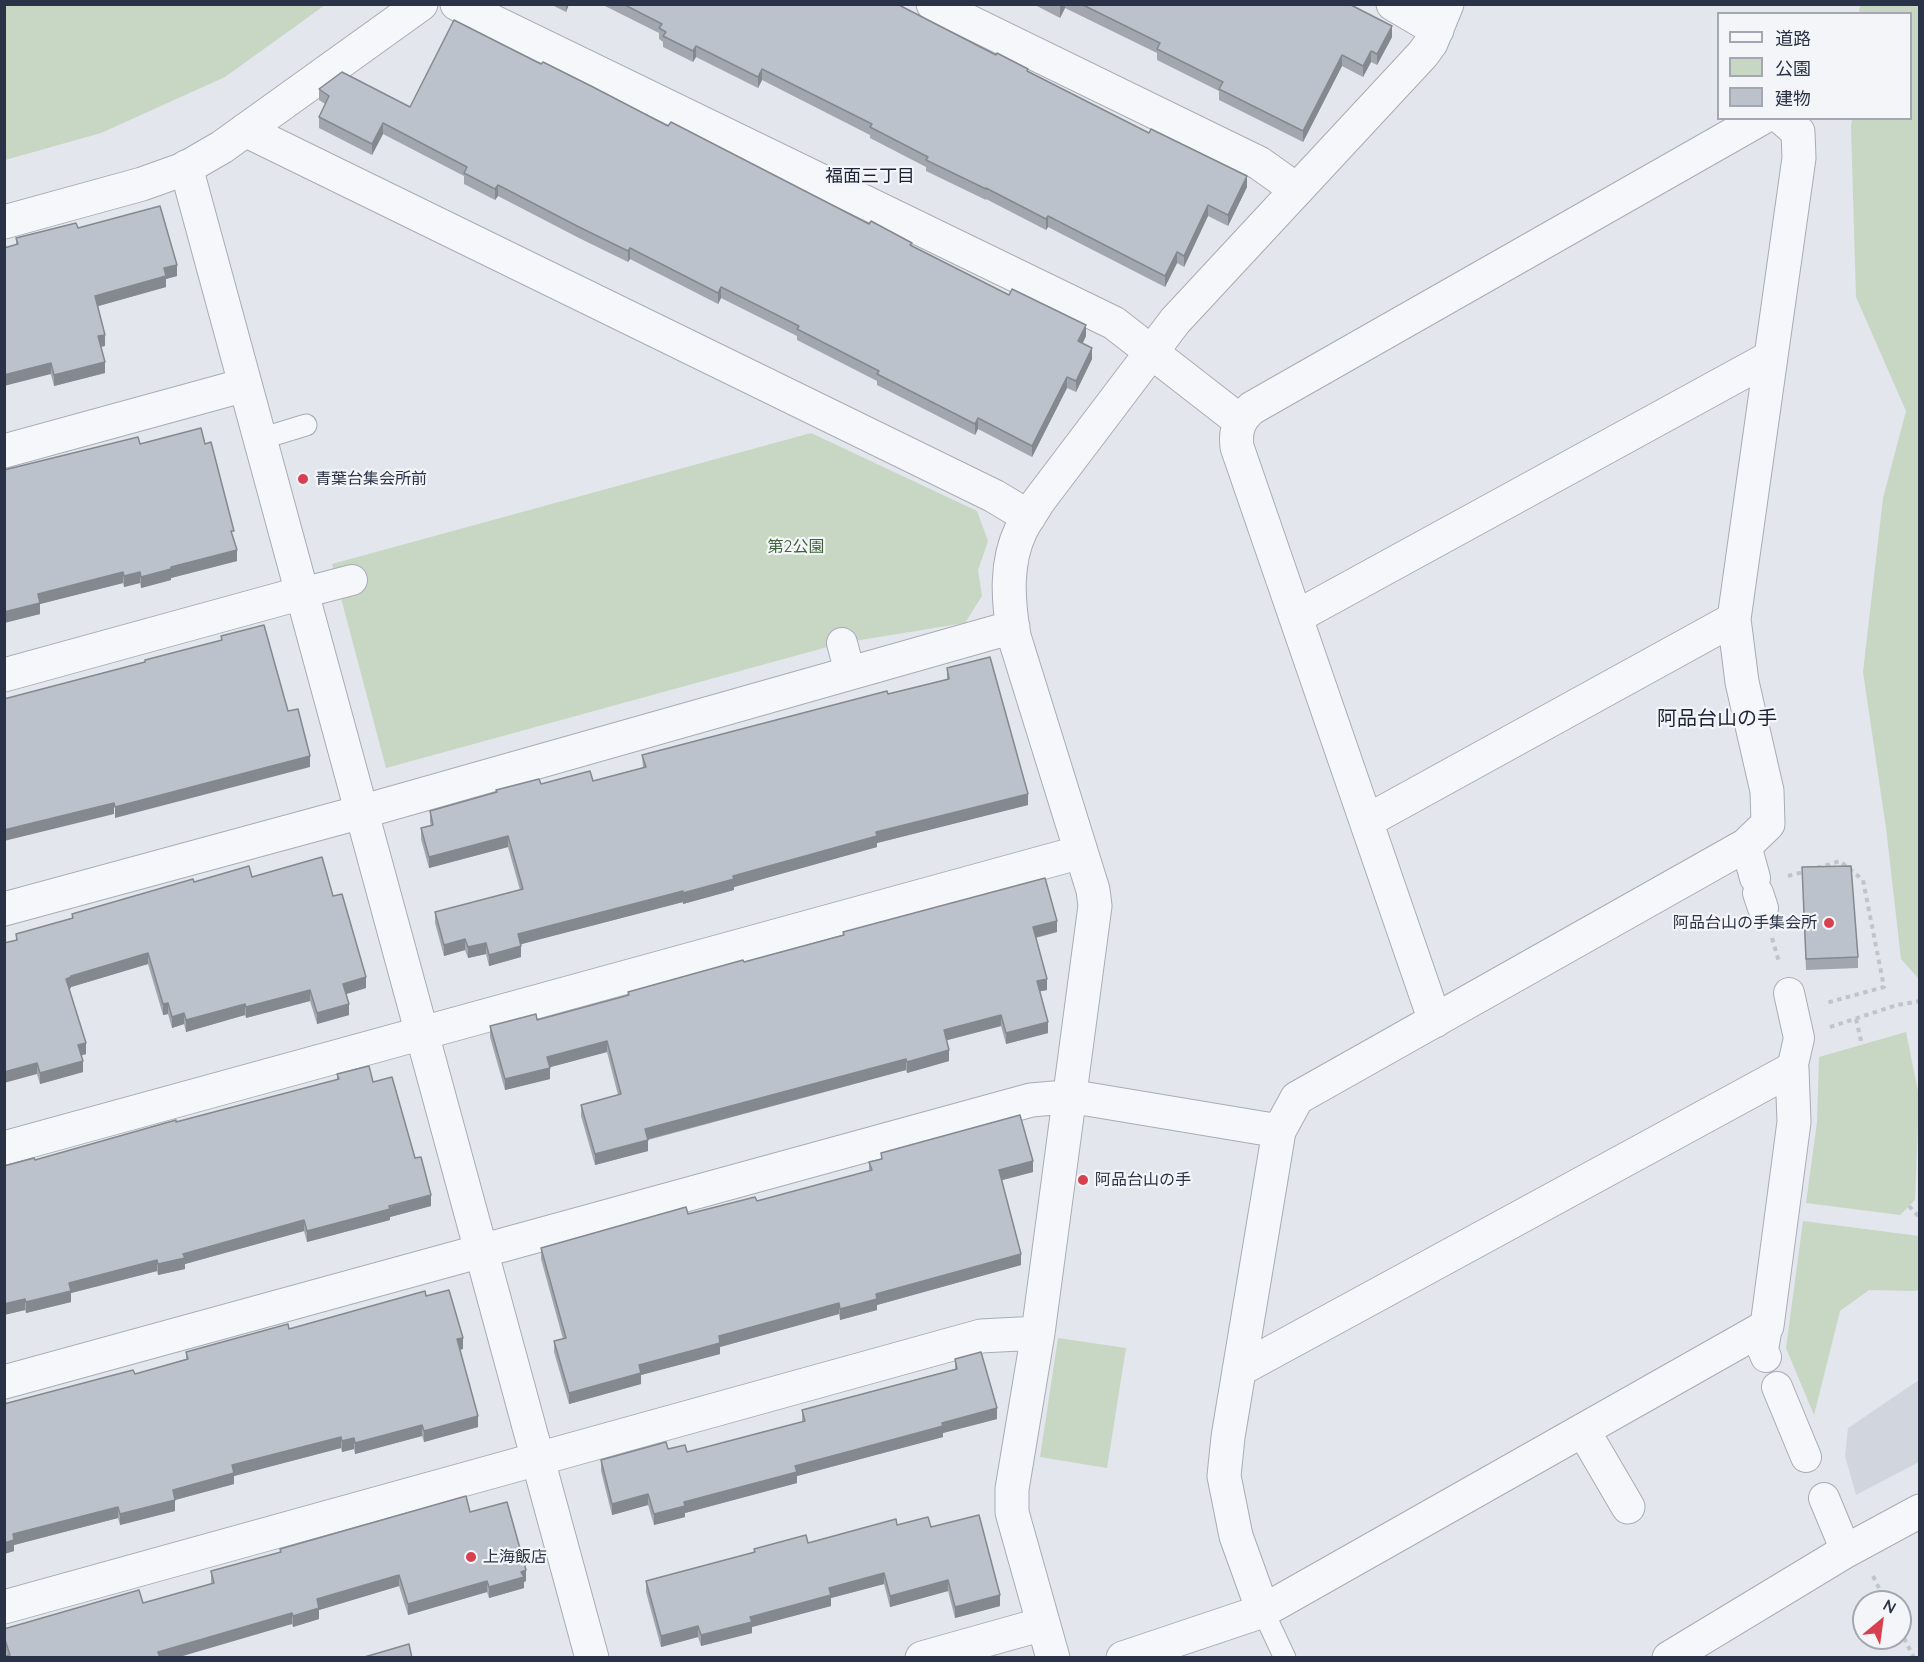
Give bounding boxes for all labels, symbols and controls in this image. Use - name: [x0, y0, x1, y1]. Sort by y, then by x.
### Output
- legend: [1717, 12, 1912, 120]
- text: 道路: [1775, 27, 1811, 50]
- text: 公園: [1775, 57, 1811, 80]
- text: 建物: [1775, 87, 1811, 110]
- district label: 福面三丁目: [825, 166, 915, 188]
- place label: 青葉台集会所前: [315, 469, 427, 489]
- marker: 青葉台集会所前: [296, 472, 310, 486]
- park label: 第2公園: [768, 537, 824, 557]
- district label: 阿品台山の手: [1657, 707, 1777, 731]
- place label: 阿品台山の手集会所: [1673, 913, 1817, 933]
- marker: 阿品台山の手集会所: [1822, 916, 1836, 930]
- place label: 阿品台山の手: [1095, 1170, 1191, 1190]
- marker: 阿品台山の手: [1076, 1173, 1090, 1187]
- place label: 上海飯店: [483, 1547, 547, 1567]
- marker: 上海飯店: [464, 1550, 478, 1564]
- north arrow: [1852, 1590, 1912, 1650]
- text: N: [1880, 1594, 1900, 1618]

